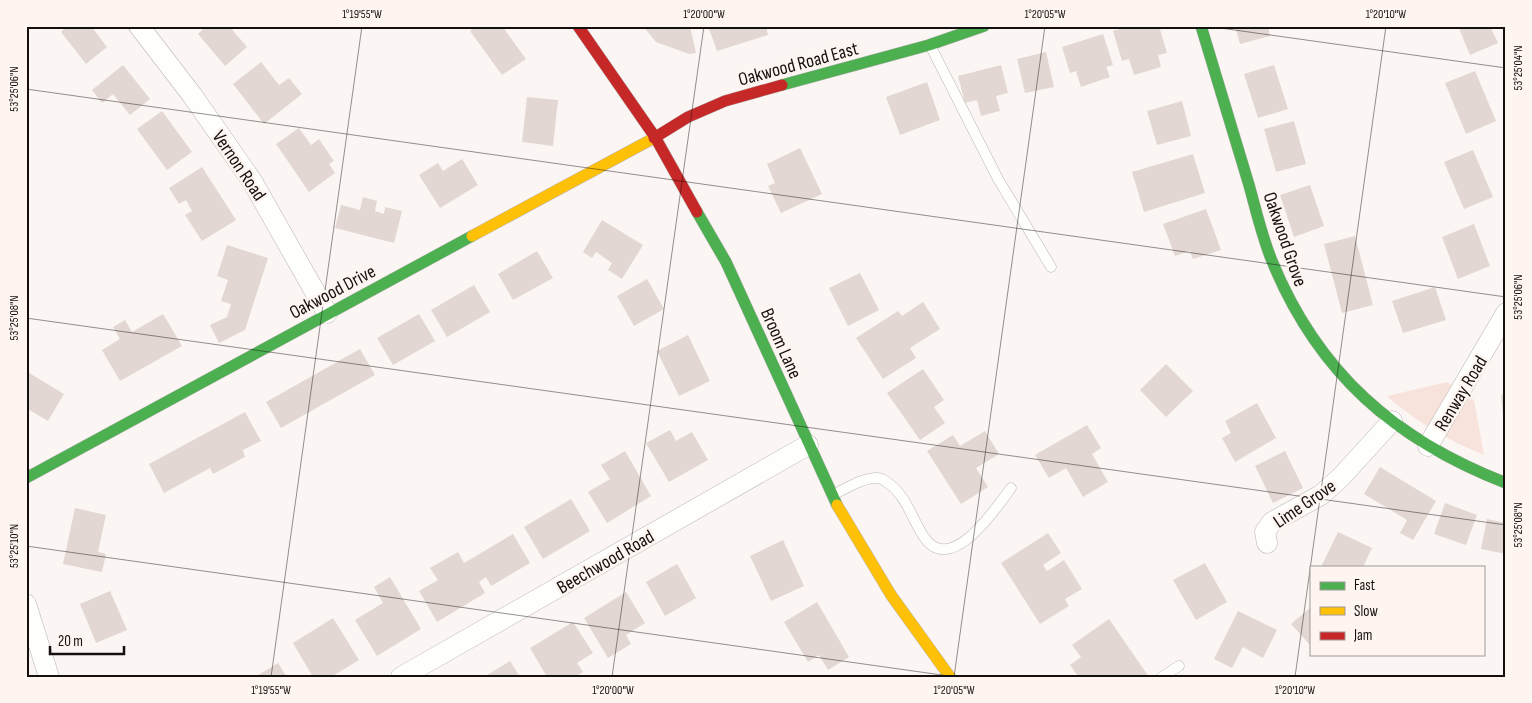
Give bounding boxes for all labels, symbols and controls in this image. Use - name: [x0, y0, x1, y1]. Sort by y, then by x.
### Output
- text: 1°19'55"W: [342, 7, 382, 22]
- text: 1°20'00"W: [683, 7, 725, 22]
- text: 1°20'05"W: [1025, 7, 1066, 22]
- text: 1°20'10"W: [1366, 7, 1406, 22]
- street label: Oakwood Road East: [736, 37, 861, 92]
- text: 53°25'04"N: [1511, 45, 1526, 91]
- text: 53°25'06"N: [7, 66, 22, 112]
- street label: Vernon Road: [207, 126, 271, 205]
- street label: Oakwood Grove: [1258, 189, 1311, 290]
- street label: Oakwood Drive: [286, 260, 380, 325]
- text: 53°25'06"N: [1511, 274, 1526, 320]
- text: 53°25'08"N: [7, 295, 22, 341]
- street label: Broom Lane: [755, 305, 806, 382]
- street label: Renway Road: [1430, 352, 1493, 436]
- street label: Lime Grove: [1269, 475, 1341, 534]
- text: 53°25'08"N: [1511, 502, 1526, 548]
- text: 53°25'10"N: [7, 524, 22, 568]
- street label: Beechwood Road: [553, 525, 658, 599]
- legend: [1310, 566, 1484, 656]
- text: Fast: [1354, 576, 1376, 595]
- text: Slow: [1354, 602, 1378, 621]
- scale bar: [50, 623, 124, 655]
- text: Jam: [1353, 626, 1372, 645]
- text: 20 m: [58, 632, 83, 651]
- text: 1°19'55"W: [251, 683, 291, 698]
- text: 1°20'00"W: [592, 683, 634, 698]
- text: 1°20'05"W: [934, 683, 975, 698]
- text: 1°20'10"W: [1275, 683, 1315, 698]

